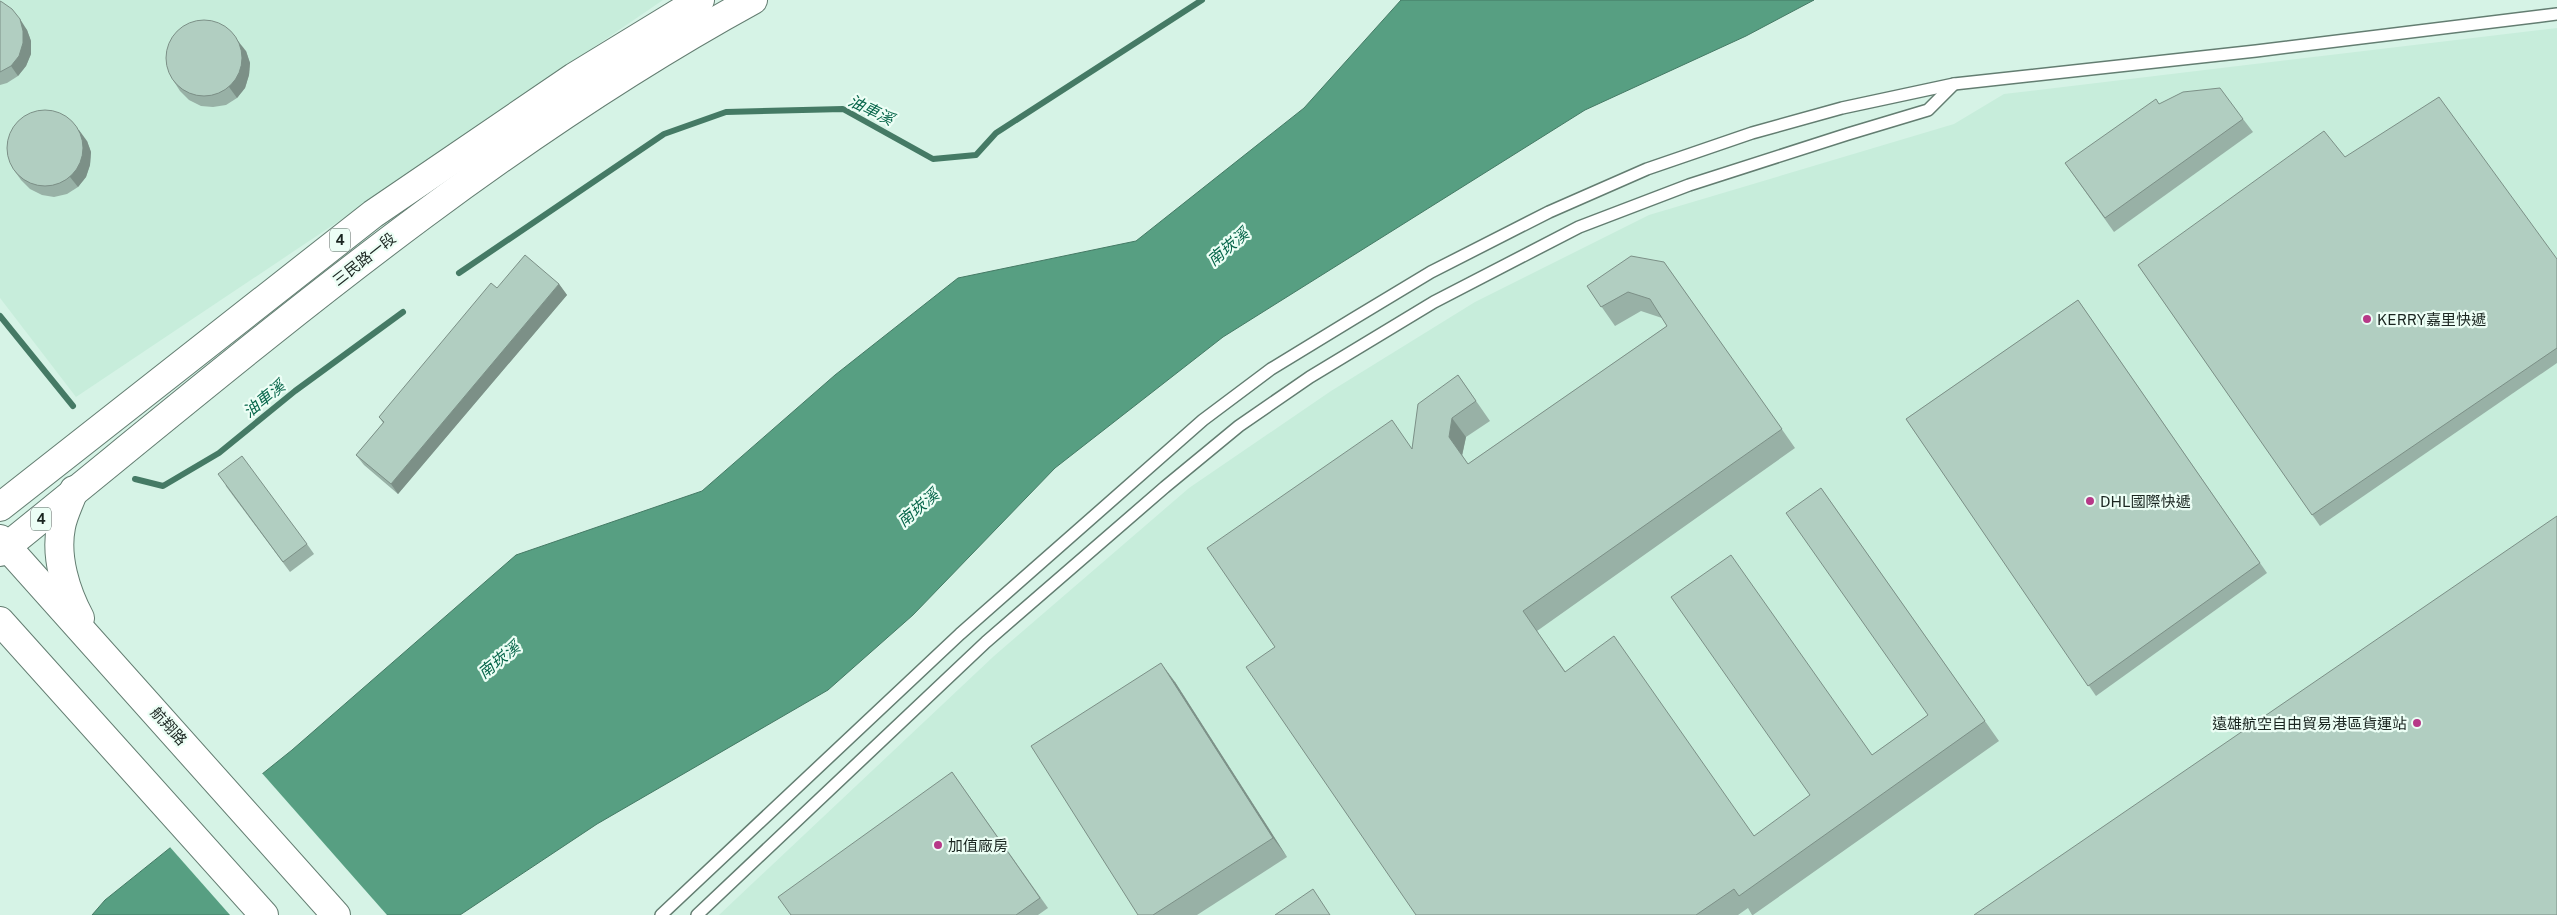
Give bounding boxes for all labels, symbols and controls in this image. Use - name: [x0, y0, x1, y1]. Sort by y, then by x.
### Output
- water label: 油車溪: [845, 91, 899, 130]
- water label: 南崁溪: [1204, 223, 1254, 270]
- road number: 4: [330, 228, 350, 252]
- street label: 三民路一段: [329, 229, 399, 289]
- place label: KERRY嘉里快遞: [2377, 311, 2486, 328]
- marker: KERRY嘉里快遞: [2361, 313, 2373, 325]
- water label: 油車溪: [239, 375, 290, 421]
- water label: 南崁溪: [894, 484, 944, 531]
- place label: DHL國際快遞: [2100, 493, 2191, 510]
- marker: DHL國際快遞: [2084, 495, 2096, 507]
- road number: 4: [31, 508, 51, 530]
- water label: 南崁溪: [474, 636, 525, 682]
- street label: 航翔路: [148, 704, 190, 748]
- place label: 遠雄航空自由貿易港區貨運站: [2212, 715, 2407, 732]
- marker: 遠雄航空自由貿易港區貨運站: [2411, 717, 2423, 729]
- place label: 加值廠房: [948, 837, 1008, 854]
- marker: 加值廠房: [932, 839, 944, 851]

